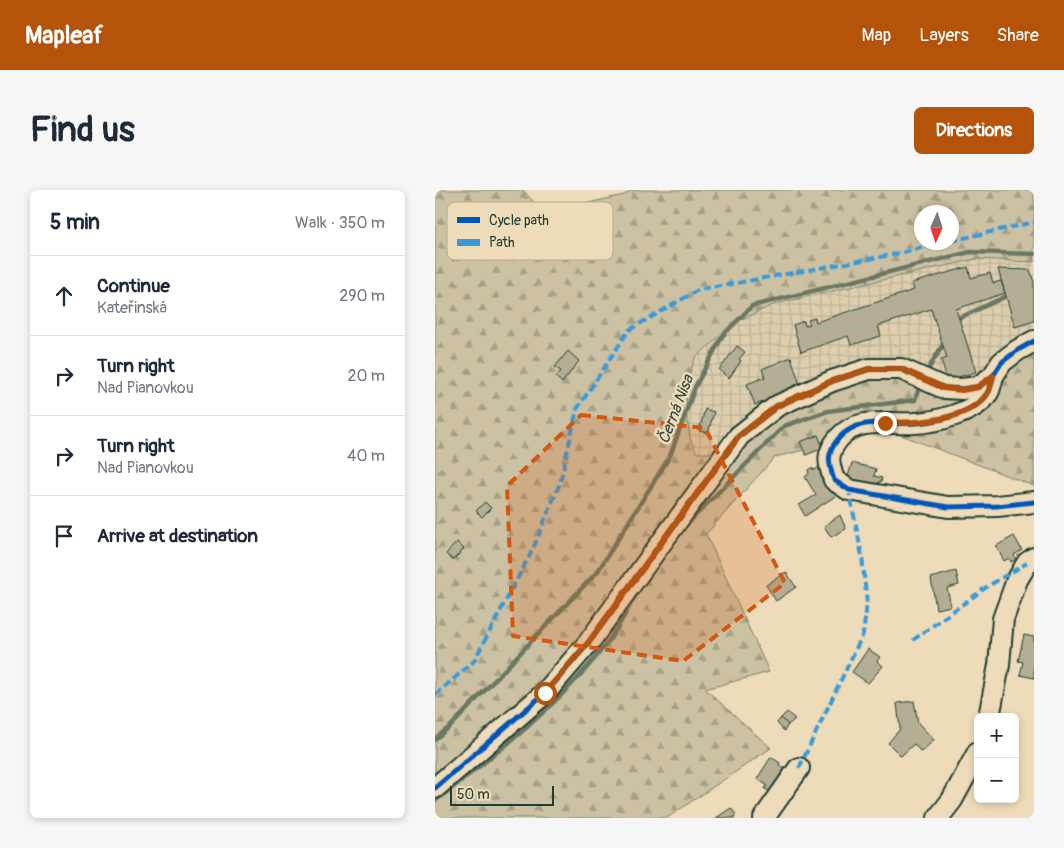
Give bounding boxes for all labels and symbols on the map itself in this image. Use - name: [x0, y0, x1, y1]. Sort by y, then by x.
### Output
- legend: [447, 202, 613, 260]
- north arrow: [914, 205, 959, 250]
- text: Cycle path: [489, 212, 549, 229]
- text: Path: [489, 234, 514, 251]
- water label: Černá Nisa: [654, 371, 699, 446]
- route end: [874, 412, 897, 435]
- route start: [534, 682, 557, 705]
- scale bar: [450, 783, 554, 806]

